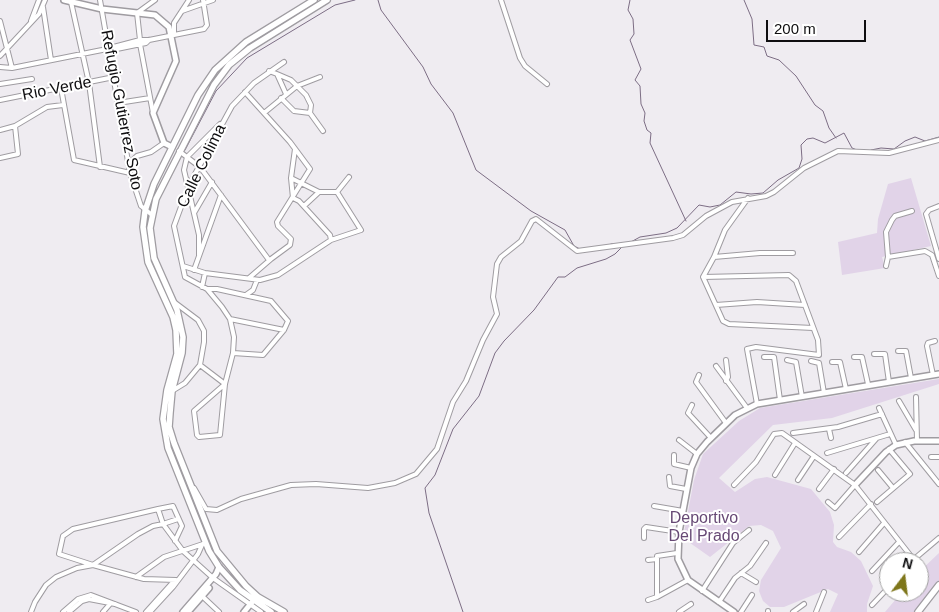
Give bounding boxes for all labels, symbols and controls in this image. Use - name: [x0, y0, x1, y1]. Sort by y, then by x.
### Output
- scale bar: [769, 10, 869, 42]
- text: 200 m: [774, 20, 816, 37]
- street label: Refugio Gutierrez Soto: [96, 28, 146, 192]
- street label: Rio Verde: [21, 73, 93, 105]
- street label: Calle Colima: [173, 121, 231, 211]
- park label: Deportivo Del Prado: [668, 509, 740, 547]
- north arrow: [879, 552, 929, 602]
- text: N: [901, 554, 915, 573]

